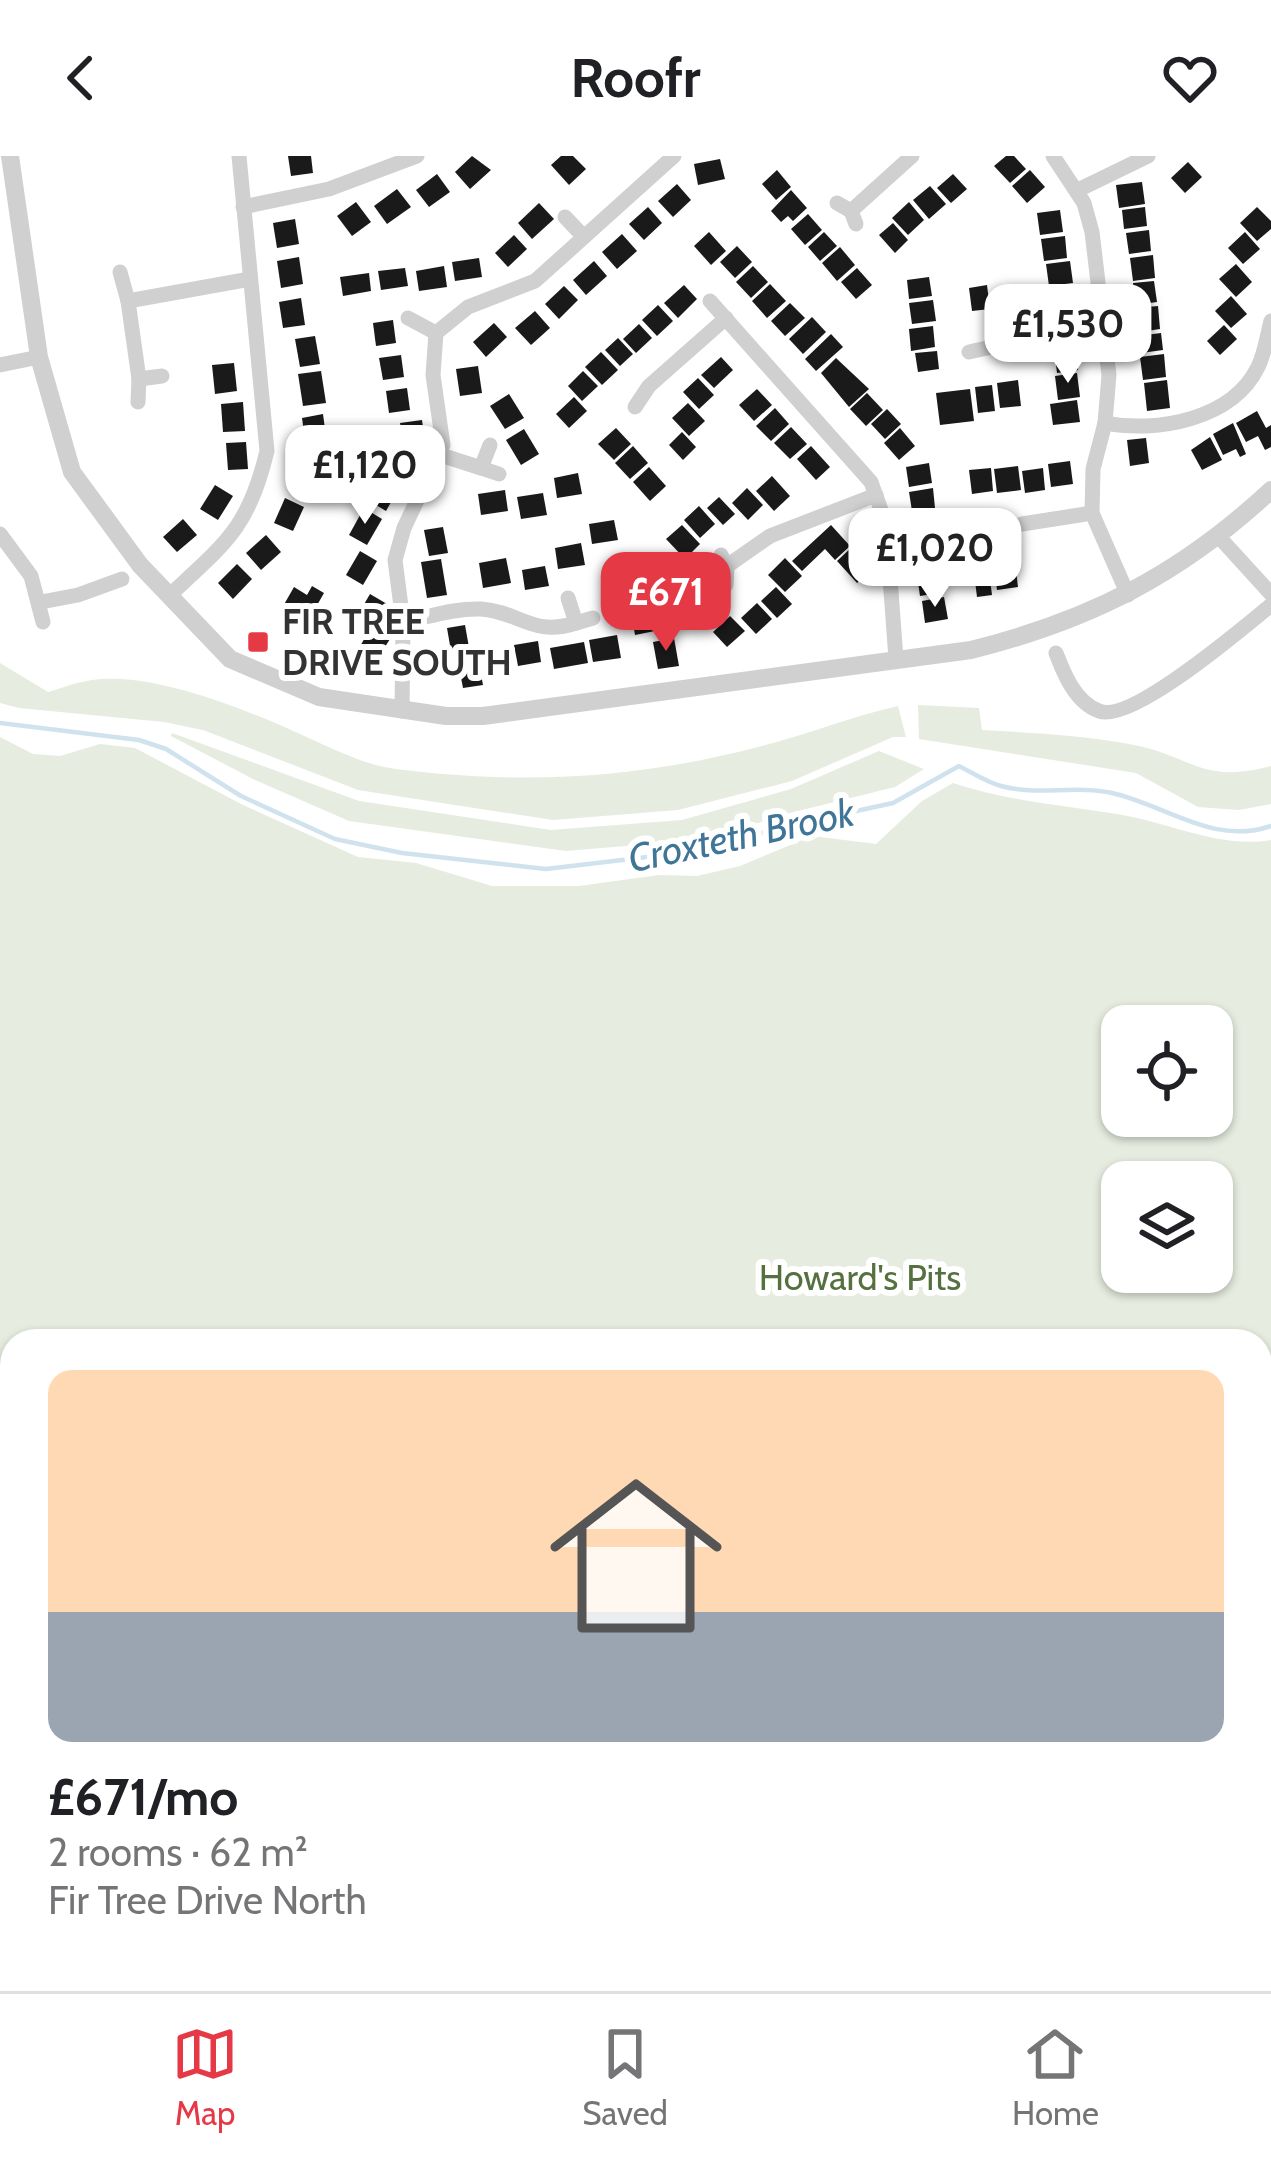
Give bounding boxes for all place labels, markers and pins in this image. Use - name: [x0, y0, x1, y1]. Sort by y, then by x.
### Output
- pin: £1,530: [970, 284, 1166, 386]
- pin: £1,120: [267, 425, 463, 527]
- pin: £1,020: [837, 508, 1033, 610]
- pin: £671: [595, 552, 737, 654]
- place label: FIR TREE DRIVE SOUTH: [282, 599, 512, 684]
- marker: FIR TREE DRIVE SOUTH: [245, 629, 271, 655]

